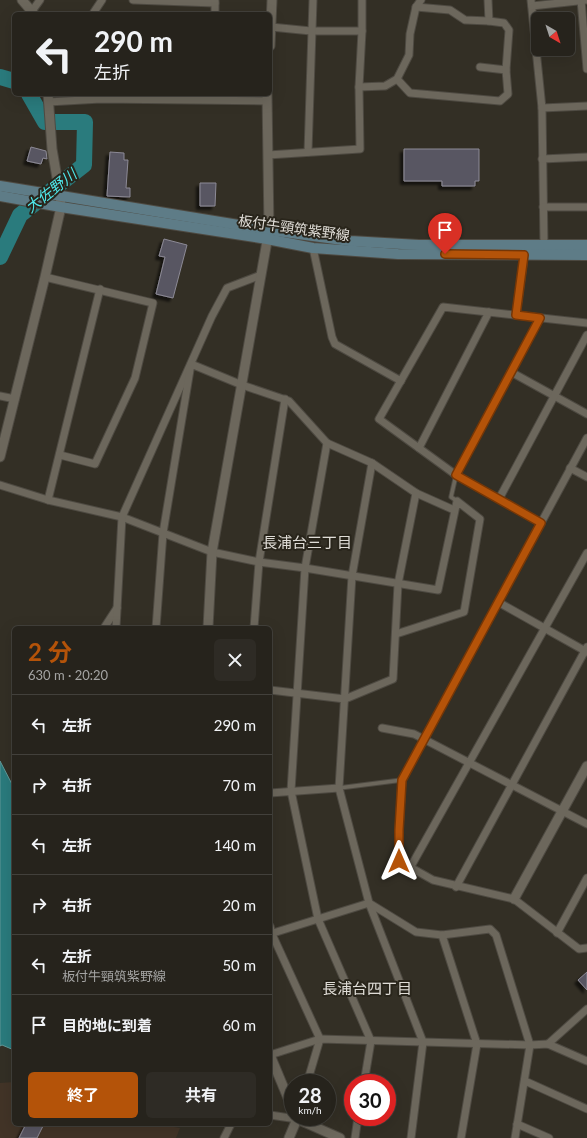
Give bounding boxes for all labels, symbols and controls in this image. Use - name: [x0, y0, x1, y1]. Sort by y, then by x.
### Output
- north arrow: [531, 12, 575, 56]
- map controls: [531, 12, 575, 56]
- text: 290 m: [94, 24, 173, 58]
- icon: left: [28, 28, 80, 80]
- text: 左折: [94, 61, 130, 83]
- water label: 大佐野川: [21, 163, 81, 216]
- street label: 板付牛頸筑紫野線: [237, 211, 351, 244]
- pin: [428, 213, 462, 254]
- icon: arrive: [434, 219, 456, 241]
- district label: 長浦台三丁目: [262, 533, 352, 551]
- text: 2 分: [28, 637, 72, 666]
- button: close: [214, 639, 256, 681]
- text: 630 m · 20:20: [28, 667, 108, 683]
- icon: left: [28, 714, 50, 736]
- text: 左折: [62, 716, 92, 734]
- text: 290 m: [214, 716, 256, 734]
- icon: right: [28, 774, 50, 796]
- text: 右折: [62, 776, 92, 794]
- text: 70 m: [222, 776, 256, 794]
- icon: left: [28, 834, 50, 856]
- text: 左折: [62, 836, 92, 854]
- text: 140 m: [214, 836, 256, 854]
- position arrow: [378, 840, 420, 882]
- icon: right: [28, 894, 50, 916]
- text: 右折: [62, 896, 92, 914]
- text: 20 m: [222, 896, 256, 914]
- text: 左折: [62, 947, 92, 965]
- icon: left: [28, 954, 50, 976]
- text: 50 m: [222, 956, 256, 974]
- text: 板付牛頸筑紫野線: [62, 968, 166, 984]
- district label: 長浦台四丁目: [322, 979, 412, 997]
- icon: arrive: [28, 1014, 50, 1036]
- text: 目的地に到着: [62, 1016, 152, 1034]
- text: 60 m: [222, 1016, 256, 1034]
- button: 終了: [28, 1072, 138, 1118]
- button: 共有: [146, 1072, 256, 1118]
- speed limit sign: 30: [344, 1074, 396, 1126]
- text: 28: [298, 1083, 322, 1107]
- text: km/h: [298, 1104, 322, 1116]

